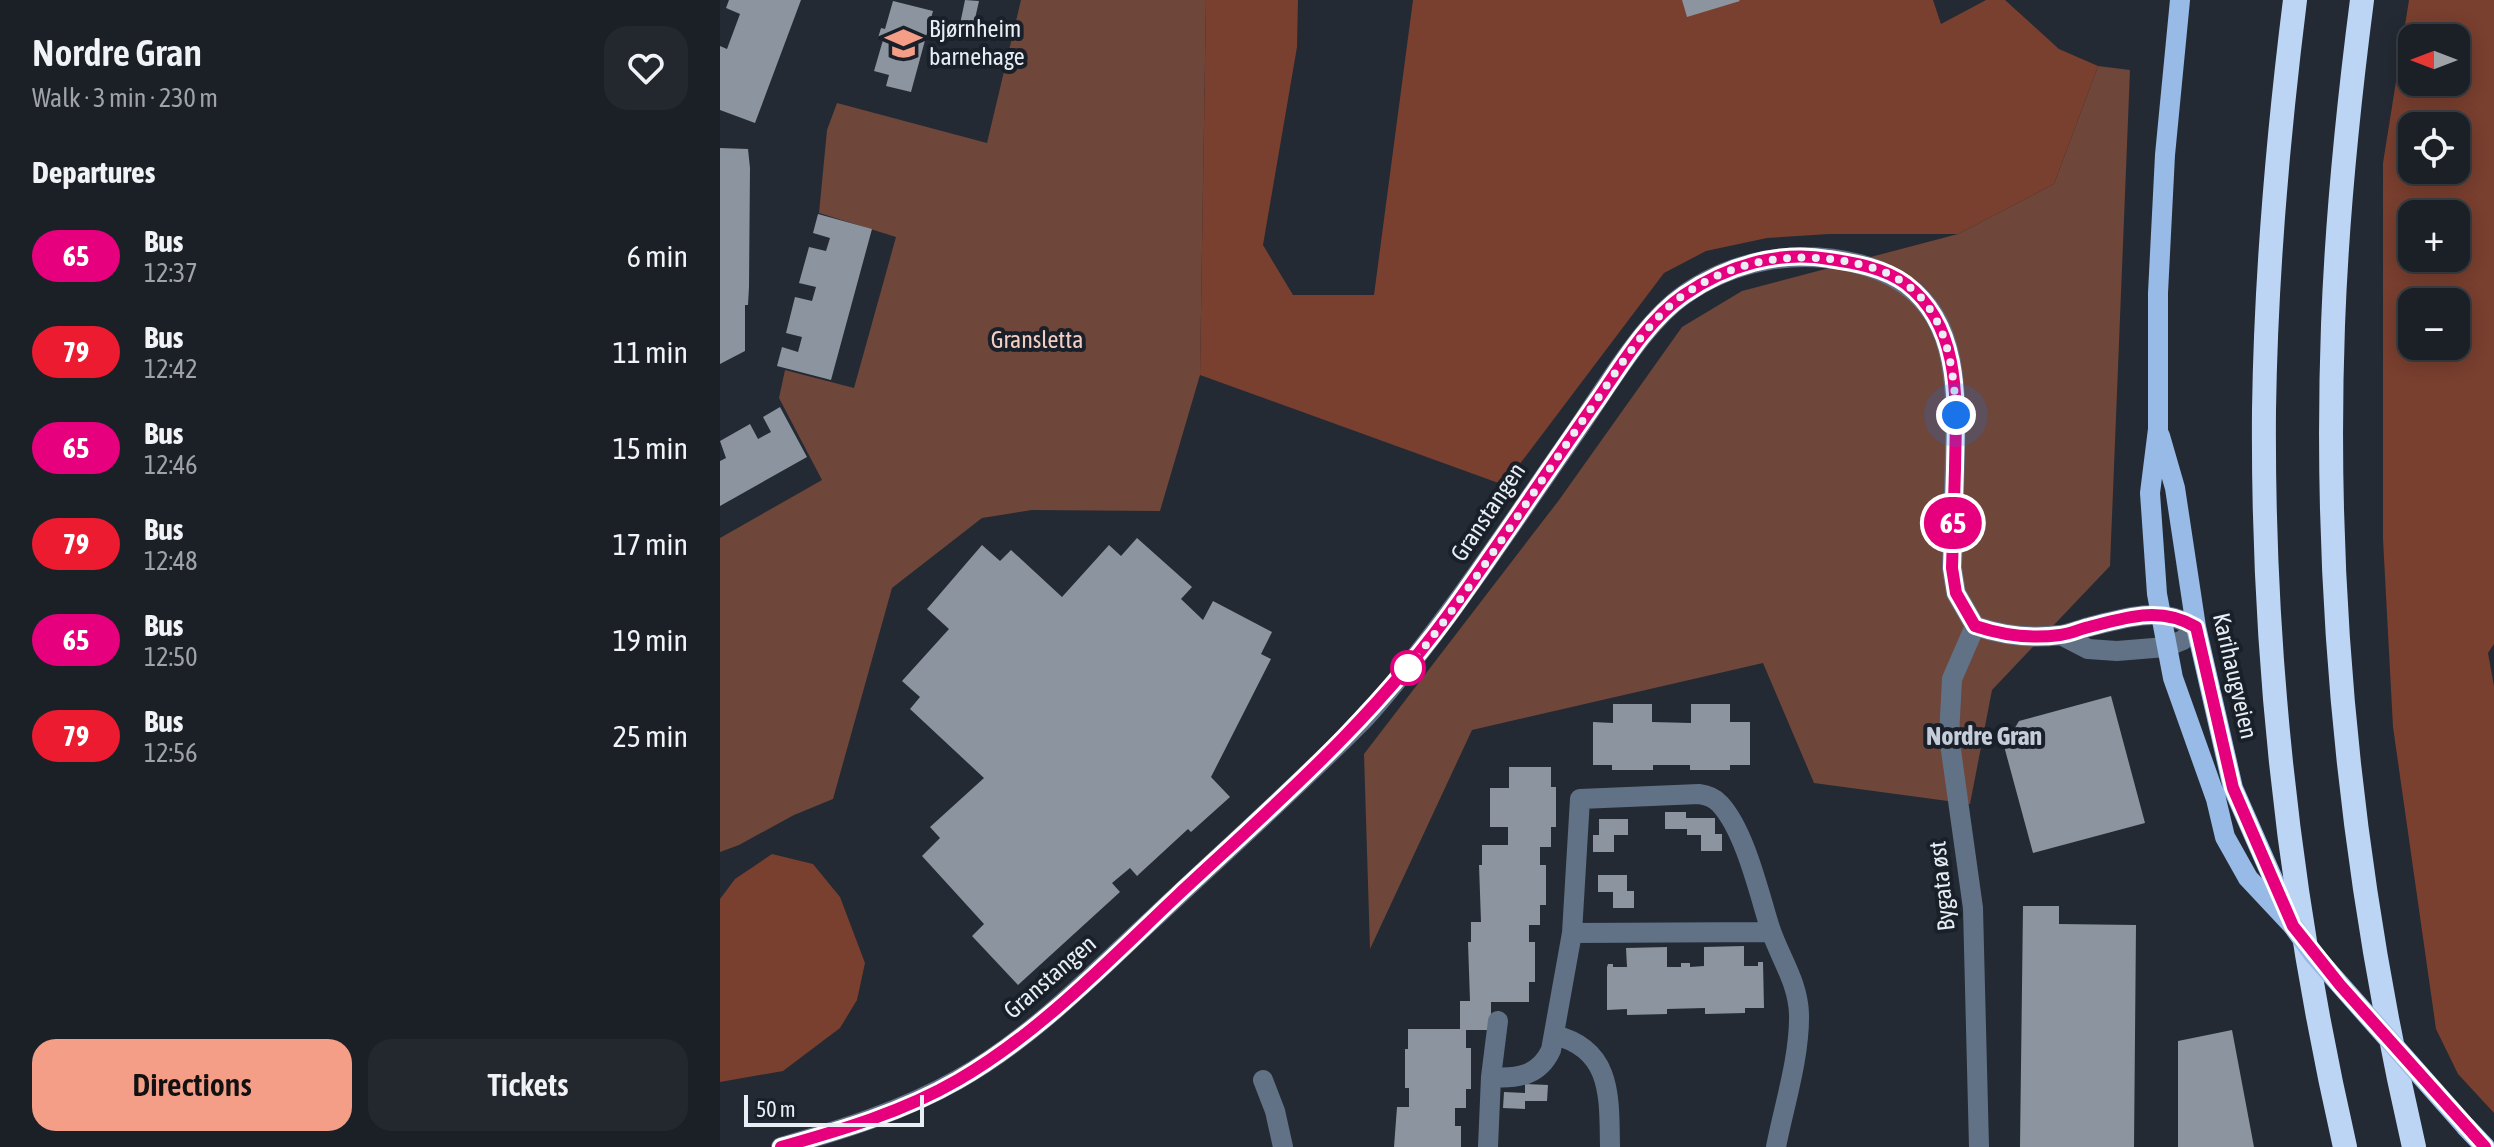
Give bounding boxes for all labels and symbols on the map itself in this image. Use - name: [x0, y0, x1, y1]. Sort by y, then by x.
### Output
- place label: Bjørnheim barnehage: [929, 15, 1025, 70]
- school or university icon: Bjørnheim barnehage: [884, 24, 922, 62]
- north arrow: [2398, 24, 2470, 96]
- park label: Gransletta: [991, 326, 1083, 353]
- your location: [1936, 395, 1976, 435]
- street label: Granstangen: [1445, 457, 1530, 566]
- line badge: 65: [1917, 497, 1989, 549]
- street label: Karihaugveien: [2208, 610, 2263, 741]
- unlabelled marker: [1391, 651, 1425, 685]
- district label: Nordre Gran: [1926, 721, 2042, 751]
- street label: Bygata øst: [1923, 840, 1960, 932]
- street label: Granstangen: [998, 929, 1101, 1024]
- scale bar: [744, 1091, 924, 1127]

